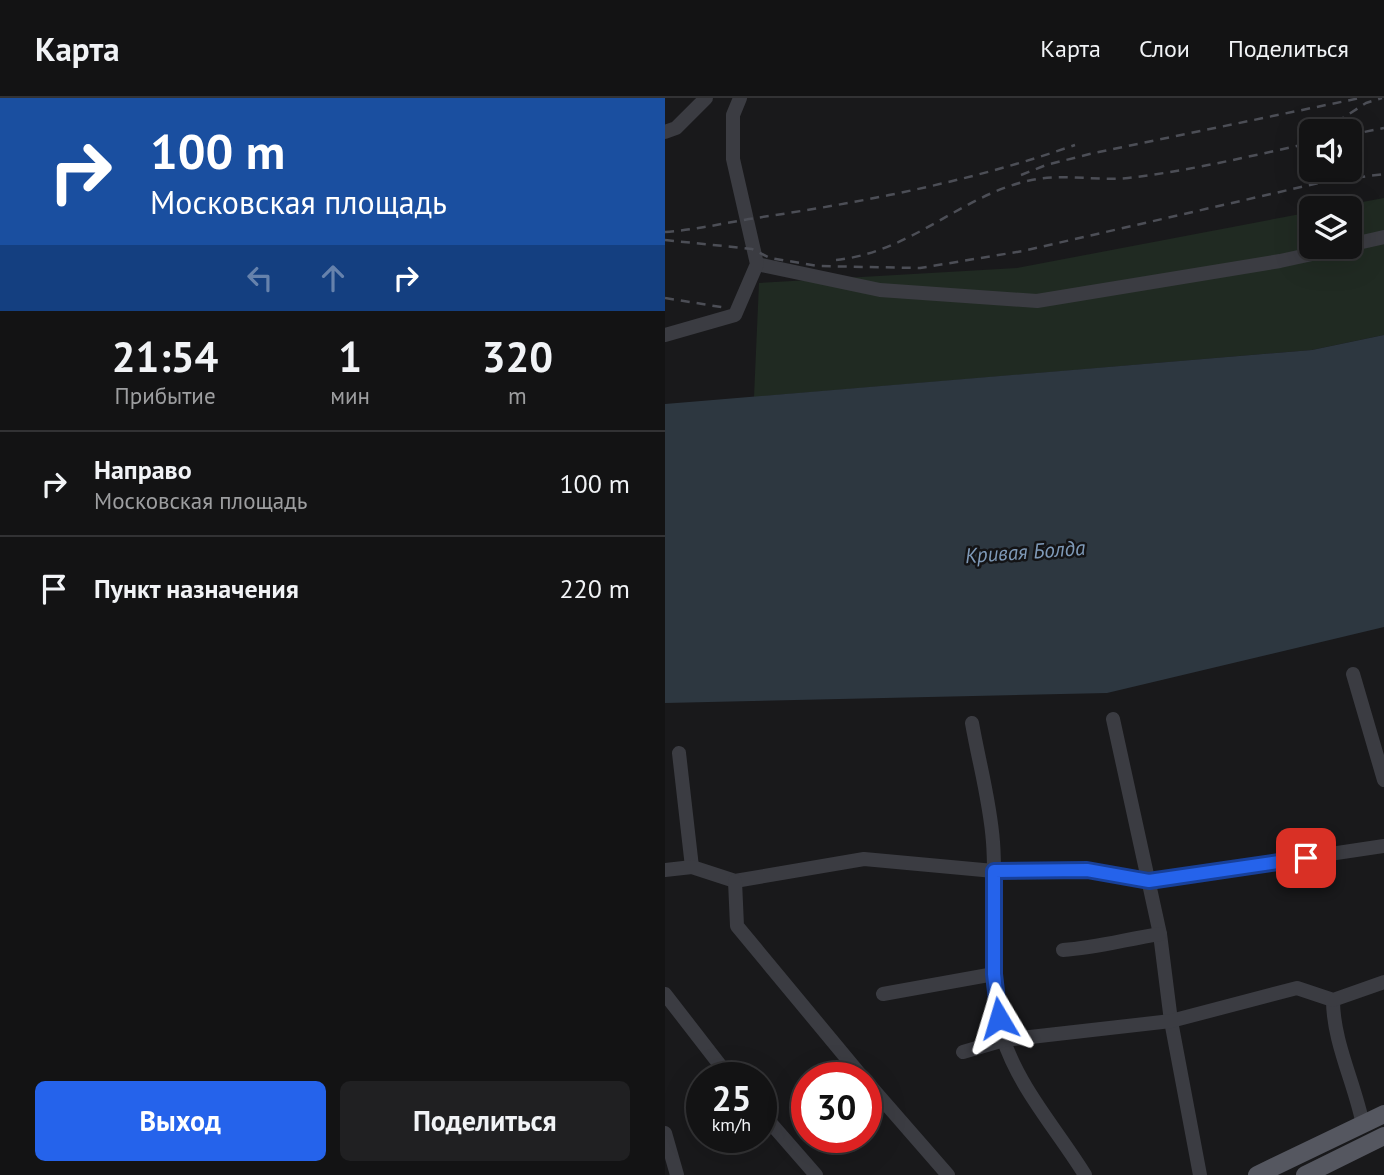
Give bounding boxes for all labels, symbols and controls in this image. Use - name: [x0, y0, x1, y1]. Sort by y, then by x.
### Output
- text: Карта: [35, 27, 120, 70]
- text: Карта: [1040, 33, 1101, 64]
- text: Слои: [1139, 33, 1190, 64]
- text: Поделиться: [1228, 33, 1349, 64]
- text: 100 m: [150, 119, 285, 183]
- map controls: [1299, 119, 1362, 259]
- button: sound: [1299, 119, 1362, 182]
- icon: right: [35, 126, 126, 217]
- text: Московская площадь: [150, 181, 447, 223]
- button: layers: [1299, 196, 1362, 259]
- icon: left: [241, 259, 279, 297]
- icon: ahead: [314, 259, 352, 297]
- icon: right: [387, 259, 425, 297]
- text: 21:54: [112, 329, 218, 384]
- text: 1: [338, 329, 362, 384]
- text: 320: [482, 329, 553, 384]
- text: Прибытие: [115, 381, 216, 410]
- text: мин: [330, 381, 370, 410]
- text: m: [508, 381, 527, 410]
- text: Направо: [94, 453, 192, 486]
- icon: right: [35, 465, 73, 503]
- text: 100 m: [559, 467, 630, 500]
- text: Московская площадь: [94, 486, 307, 515]
- water label: Кривая Болда: [964, 534, 1087, 569]
- icon: arrive: [35, 570, 73, 608]
- text: Пункт назначения: [94, 572, 299, 605]
- text: 220 m: [559, 572, 630, 605]
- pin: [1276, 828, 1336, 888]
- icon: arrive: [1287, 839, 1325, 877]
- position arrow: [962, 981, 1036, 1055]
- speed limit sign: 30: [791, 1062, 882, 1153]
- text: 25: [712, 1075, 751, 1121]
- button: Выход: [35, 1081, 326, 1161]
- button: Поделиться: [340, 1081, 630, 1161]
- text: km/h: [712, 1113, 751, 1136]

